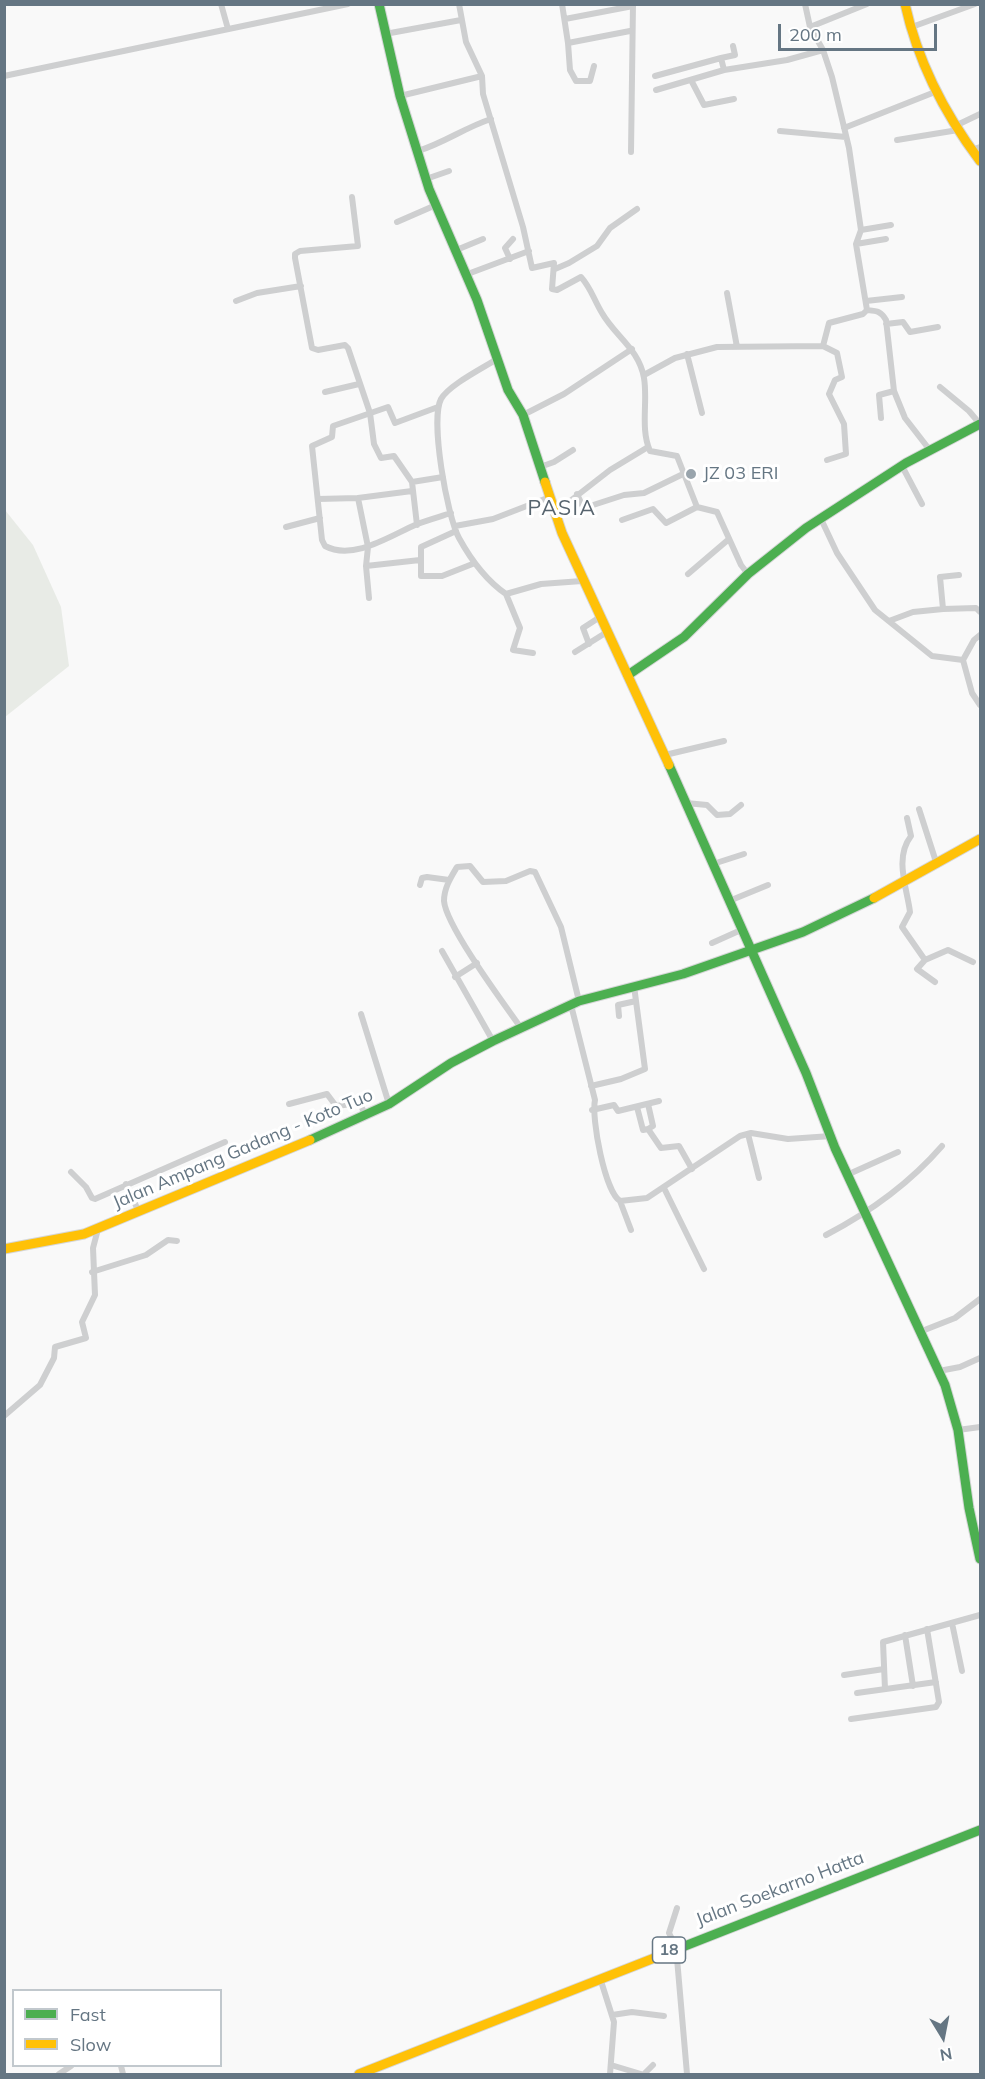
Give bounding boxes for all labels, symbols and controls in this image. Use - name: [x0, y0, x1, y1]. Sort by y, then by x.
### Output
- scale bar: [781, 12, 940, 50]
- text: 200 m: [789, 23, 842, 46]
- place label: JZ 03 ERI: [703, 463, 778, 485]
- marker: JZ 03 ERI: [684, 467, 698, 481]
- district label: PASIA: [528, 496, 596, 522]
- street label: Jalan Ampang Gadang - Koto Tuo: [110, 1084, 376, 1214]
- street label: Jalan Soekarno Hatta: [693, 1847, 867, 1931]
- road number: 18: [652, 1937, 686, 1963]
- legend: [12, 1989, 222, 2067]
- text: Fast: [70, 2003, 106, 2026]
- north arrow: [913, 2007, 973, 2067]
- text: Slow: [70, 2033, 111, 2056]
- text: N: [938, 2044, 954, 2066]

